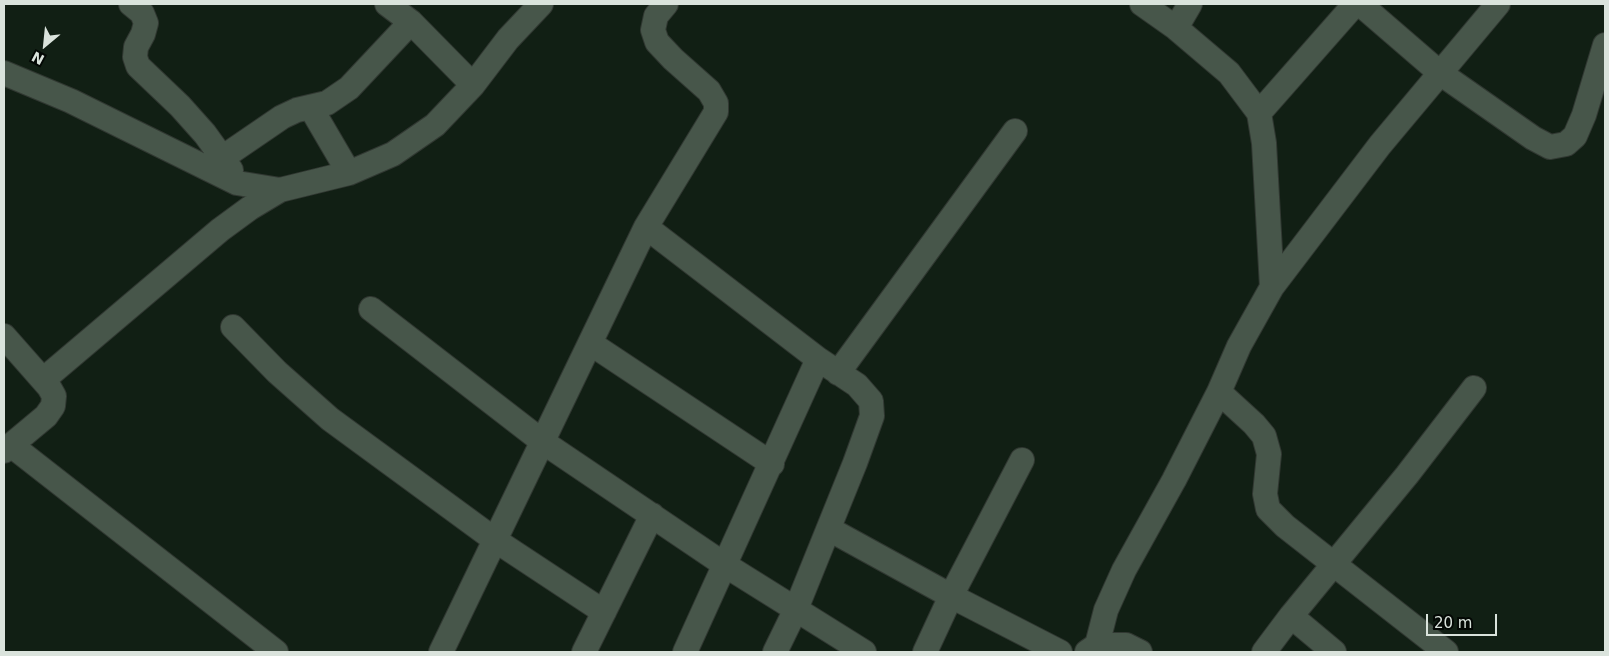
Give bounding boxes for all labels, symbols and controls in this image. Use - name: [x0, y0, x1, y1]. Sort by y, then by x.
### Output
- north arrow: [20, 20, 70, 70]
- text: N: [29, 48, 47, 68]
- scale bar: [1429, 604, 1500, 636]
- text: 20 m: [1434, 614, 1472, 632]

